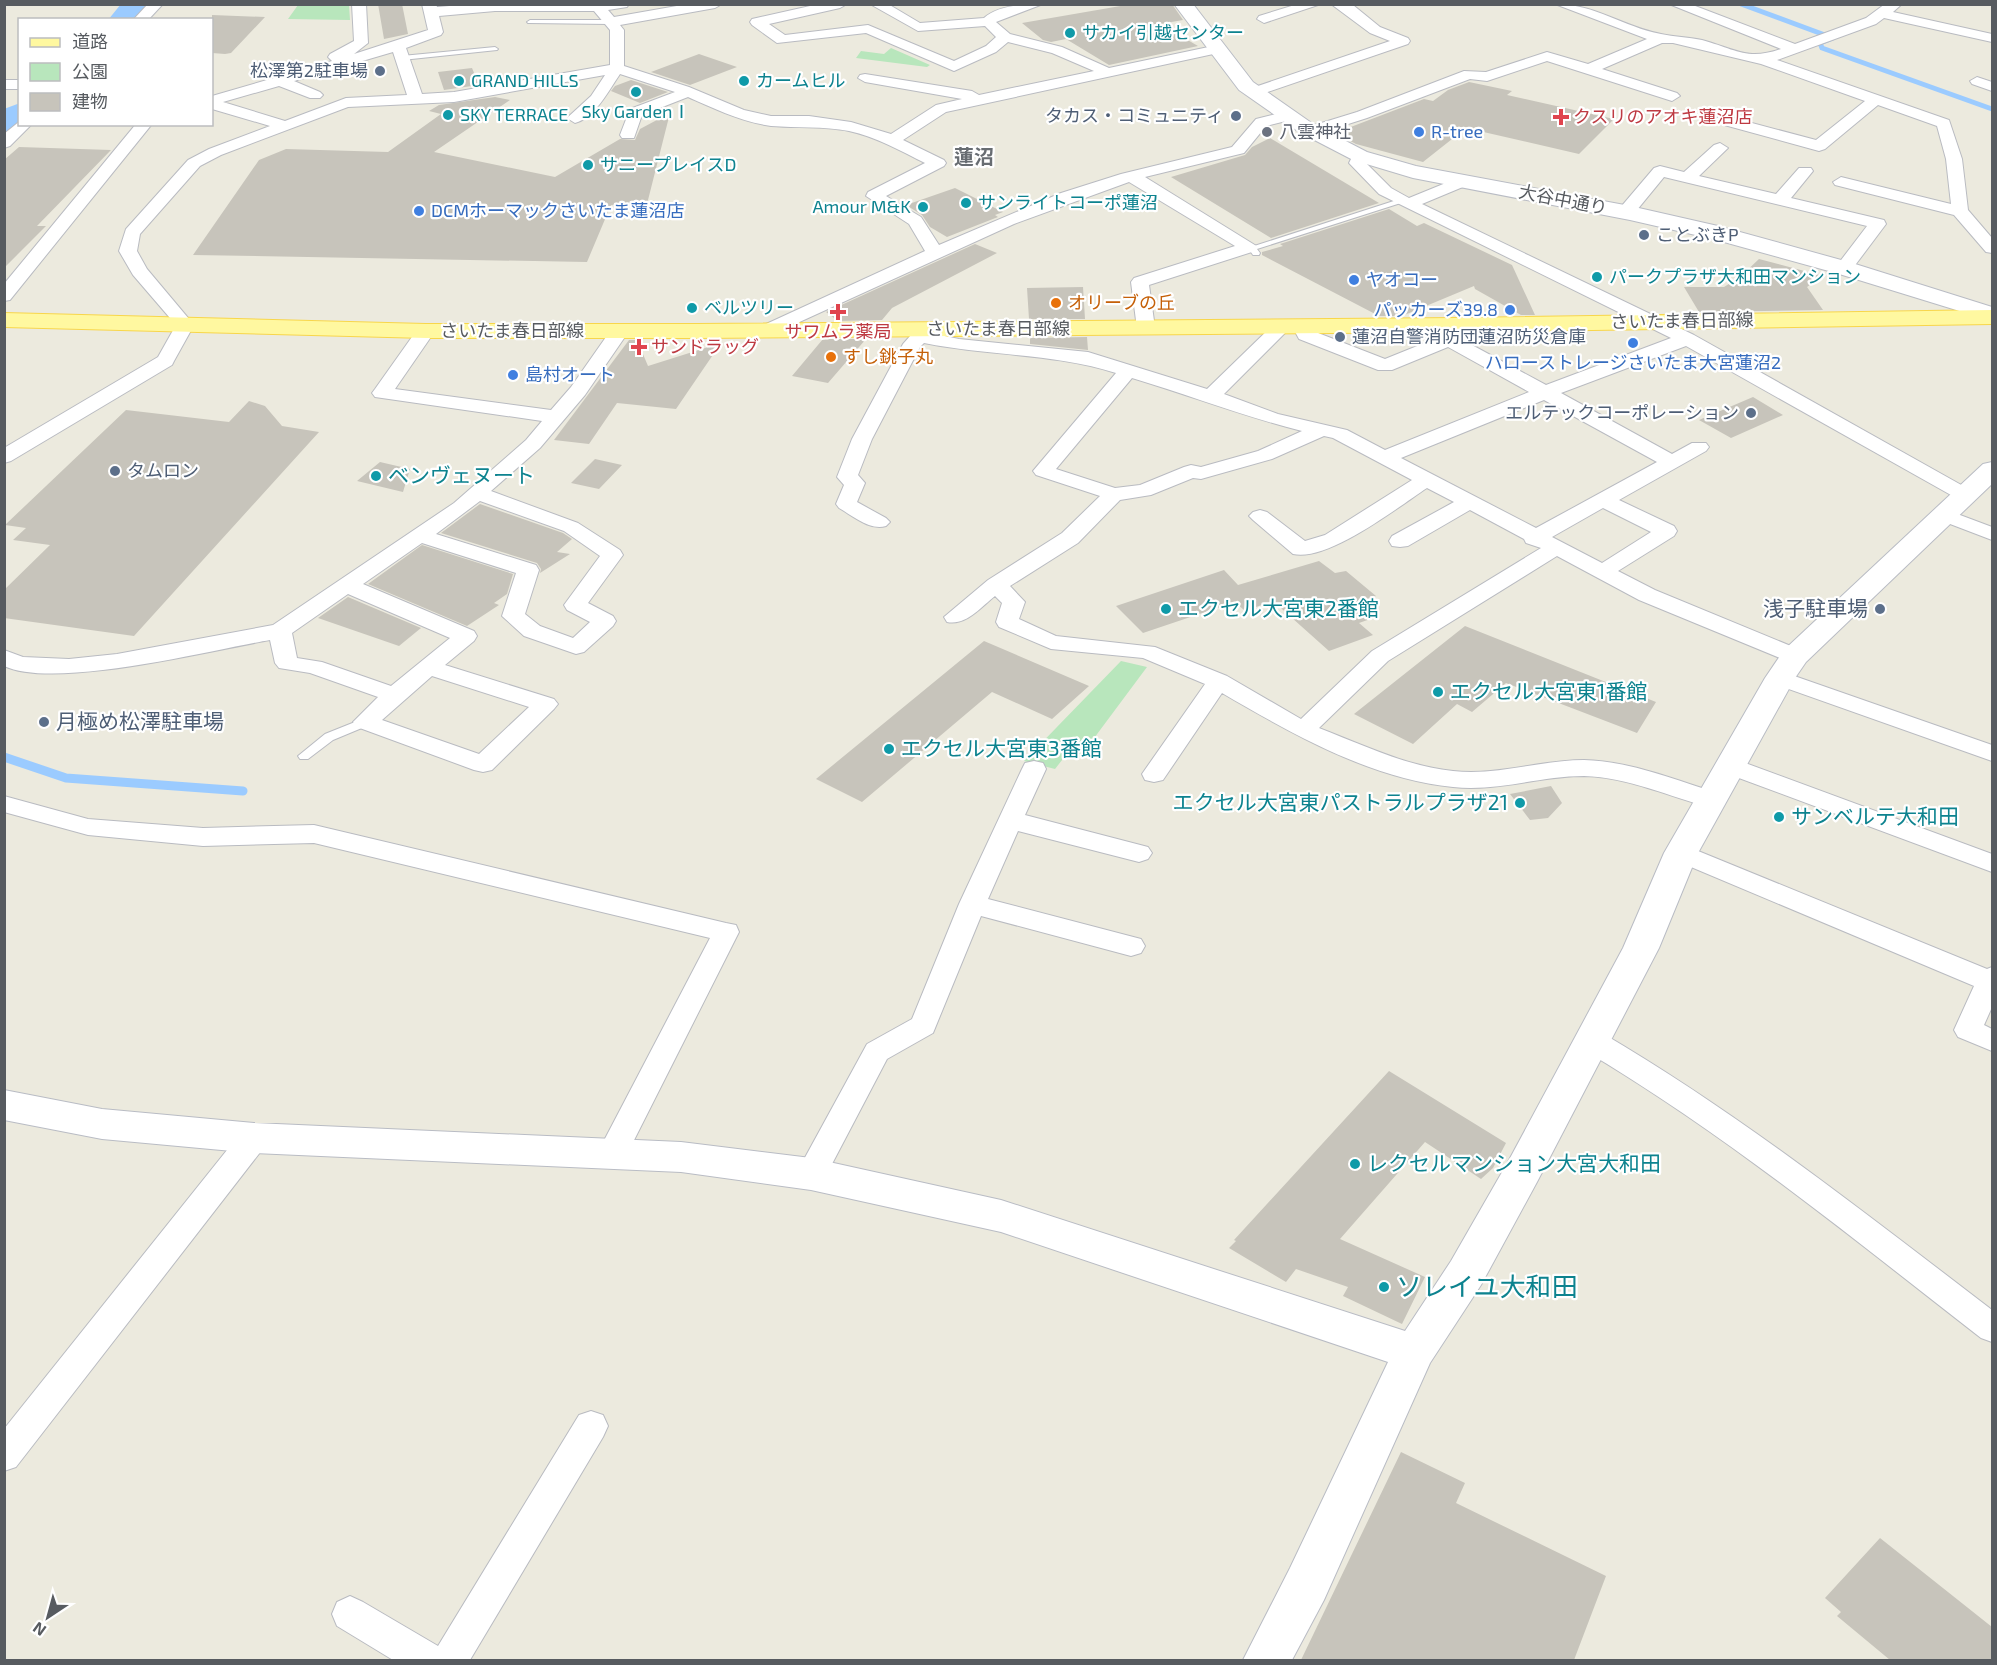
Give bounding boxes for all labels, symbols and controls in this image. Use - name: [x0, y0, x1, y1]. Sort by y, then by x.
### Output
- legend: [18, 18, 213, 126]
- place label: サカイ引越センター: [1082, 21, 1244, 43]
- marker: サカイ引越センター: [1063, 26, 1077, 40]
- text: 道路: [72, 30, 108, 52]
- place label: 松澤第2駐車場: [250, 59, 368, 81]
- text: 公園: [72, 60, 108, 82]
- marker: 松澤第2駐車場: [373, 64, 387, 78]
- place label: GRAND HILLS: [471, 69, 579, 91]
- place label: カームヒル: [756, 69, 845, 91]
- marker: GRAND HILLS: [452, 74, 466, 88]
- marker: カームヒル: [737, 74, 751, 88]
- marker: Sky GardenⅠ: [629, 85, 643, 99]
- text: 建物: [72, 90, 108, 112]
- place label: Sky GardenⅠ: [581, 100, 691, 122]
- place label: SKY TERRACE: [460, 103, 568, 125]
- place label: タカス・コミュニティ: [1045, 104, 1224, 126]
- place label: クスリのアオキ蓮沼店: [1573, 105, 1752, 127]
- marker: SKY TERRACE: [441, 108, 455, 122]
- marker: タカス・コミュニティ: [1229, 109, 1243, 123]
- marker: クスリのアオキ蓮沼店: [1554, 110, 1568, 124]
- place label: 八雲神社: [1279, 120, 1351, 142]
- place label: R-tree: [1431, 120, 1483, 142]
- marker: 八雲神社: [1260, 125, 1274, 139]
- marker: R-tree: [1412, 125, 1426, 139]
- district label: 蓮沼: [954, 144, 994, 168]
- place label: サニープレイスD: [600, 153, 736, 175]
- marker: サニープレイスD: [581, 158, 595, 172]
- street label: 大谷中通り: [1517, 180, 1609, 218]
- place label: サンライトコーポ蓮沼: [978, 191, 1158, 213]
- place label: Amour M&K: [812, 195, 911, 217]
- marker: サンライトコーポ蓮沼: [959, 196, 973, 210]
- place label: DCMホーマックさいたま蓮沼店: [431, 199, 684, 221]
- marker: Amour M&K: [916, 200, 930, 214]
- marker: DCMホーマックさいたま蓮沼店: [412, 204, 426, 218]
- place label: ことぶきP: [1656, 223, 1739, 245]
- marker: ことぶきP: [1637, 228, 1651, 242]
- place label: パークプラザ大和田マンション: [1609, 265, 1861, 287]
- place label: ヤオコー: [1366, 268, 1438, 290]
- marker: パークプラザ大和田マンション: [1590, 270, 1604, 284]
- marker: ヤオコー: [1347, 273, 1361, 287]
- place label: オリーブの丘: [1068, 291, 1175, 313]
- place label: ベルツリー: [704, 296, 794, 318]
- marker: オリーブの丘: [1049, 296, 1063, 310]
- place label: パッカーズ39.8: [1374, 298, 1498, 320]
- marker: ベルツリー: [685, 301, 699, 315]
- marker: パッカーズ39.8: [1503, 303, 1517, 317]
- marker: サワムラ薬局: [831, 305, 845, 319]
- street label: さいたま春日部線: [1610, 308, 1754, 332]
- street label: さいたま春日部線: [926, 317, 1070, 339]
- street label: さいたま春日部線: [440, 319, 584, 341]
- place label: サワムラ薬局: [784, 320, 892, 342]
- place label: 蓮沼自警消防団蓮沼防災倉庫: [1352, 325, 1586, 347]
- marker: 蓮沼自警消防団蓮沼防災倉庫: [1333, 330, 1347, 344]
- place label: サンドラッグ: [651, 335, 759, 357]
- marker: ハローストレージさいたま大宮蓮沼2: [1626, 336, 1640, 350]
- marker: サンドラッグ: [632, 340, 646, 354]
- place label: すし銚子丸: [843, 345, 933, 367]
- marker: すし銚子丸: [824, 350, 838, 364]
- place label: ハローストレージさいたま大宮蓮沼2: [1485, 351, 1781, 373]
- place label: 島村オート: [525, 363, 615, 385]
- marker: 島村オート: [506, 368, 520, 382]
- place label: エルテックコーポレーション: [1505, 401, 1739, 423]
- marker: エルテックコーポレーション: [1744, 406, 1758, 420]
- place label: タムロン: [127, 459, 199, 481]
- place label: ベンヴェヌート: [388, 462, 535, 487]
- marker: タムロン: [108, 464, 122, 478]
- marker: ベンヴェヌート: [369, 469, 383, 483]
- place label: エクセル大宮東2番館: [1178, 595, 1379, 620]
- place label: 浅子駐車場: [1763, 595, 1868, 620]
- marker: エクセル大宮東2番館: [1159, 602, 1173, 616]
- marker: 浅子駐車場: [1873, 602, 1887, 616]
- place label: エクセル大宮東1番館: [1450, 678, 1647, 703]
- marker: エクセル大宮東1番館: [1431, 685, 1445, 699]
- place label: 月極め松澤駐車場: [56, 708, 224, 733]
- marker: 月極め松澤駐車場: [37, 715, 51, 729]
- place label: エクセル大宮東3番館: [901, 735, 1102, 760]
- marker: エクセル大宮東3番館: [882, 742, 896, 756]
- place label: エクセル大宮東パストラルプラザ21: [1173, 789, 1508, 814]
- marker: エクセル大宮東パストラルプラザ21: [1513, 796, 1527, 810]
- place label: サンベルテ大和田: [1791, 803, 1959, 828]
- marker: サンベルテ大和田: [1772, 810, 1786, 824]
- place label: レクセルマンション大宮大和田: [1367, 1150, 1661, 1175]
- marker: レクセルマンション大宮大和田: [1348, 1157, 1362, 1171]
- place label: ソレイユ大和田: [1396, 1270, 1577, 1301]
- marker: ソレイユ大和田: [1377, 1280, 1391, 1294]
- north arrow: [18, 1587, 78, 1647]
- text: N: [29, 1618, 49, 1641]

